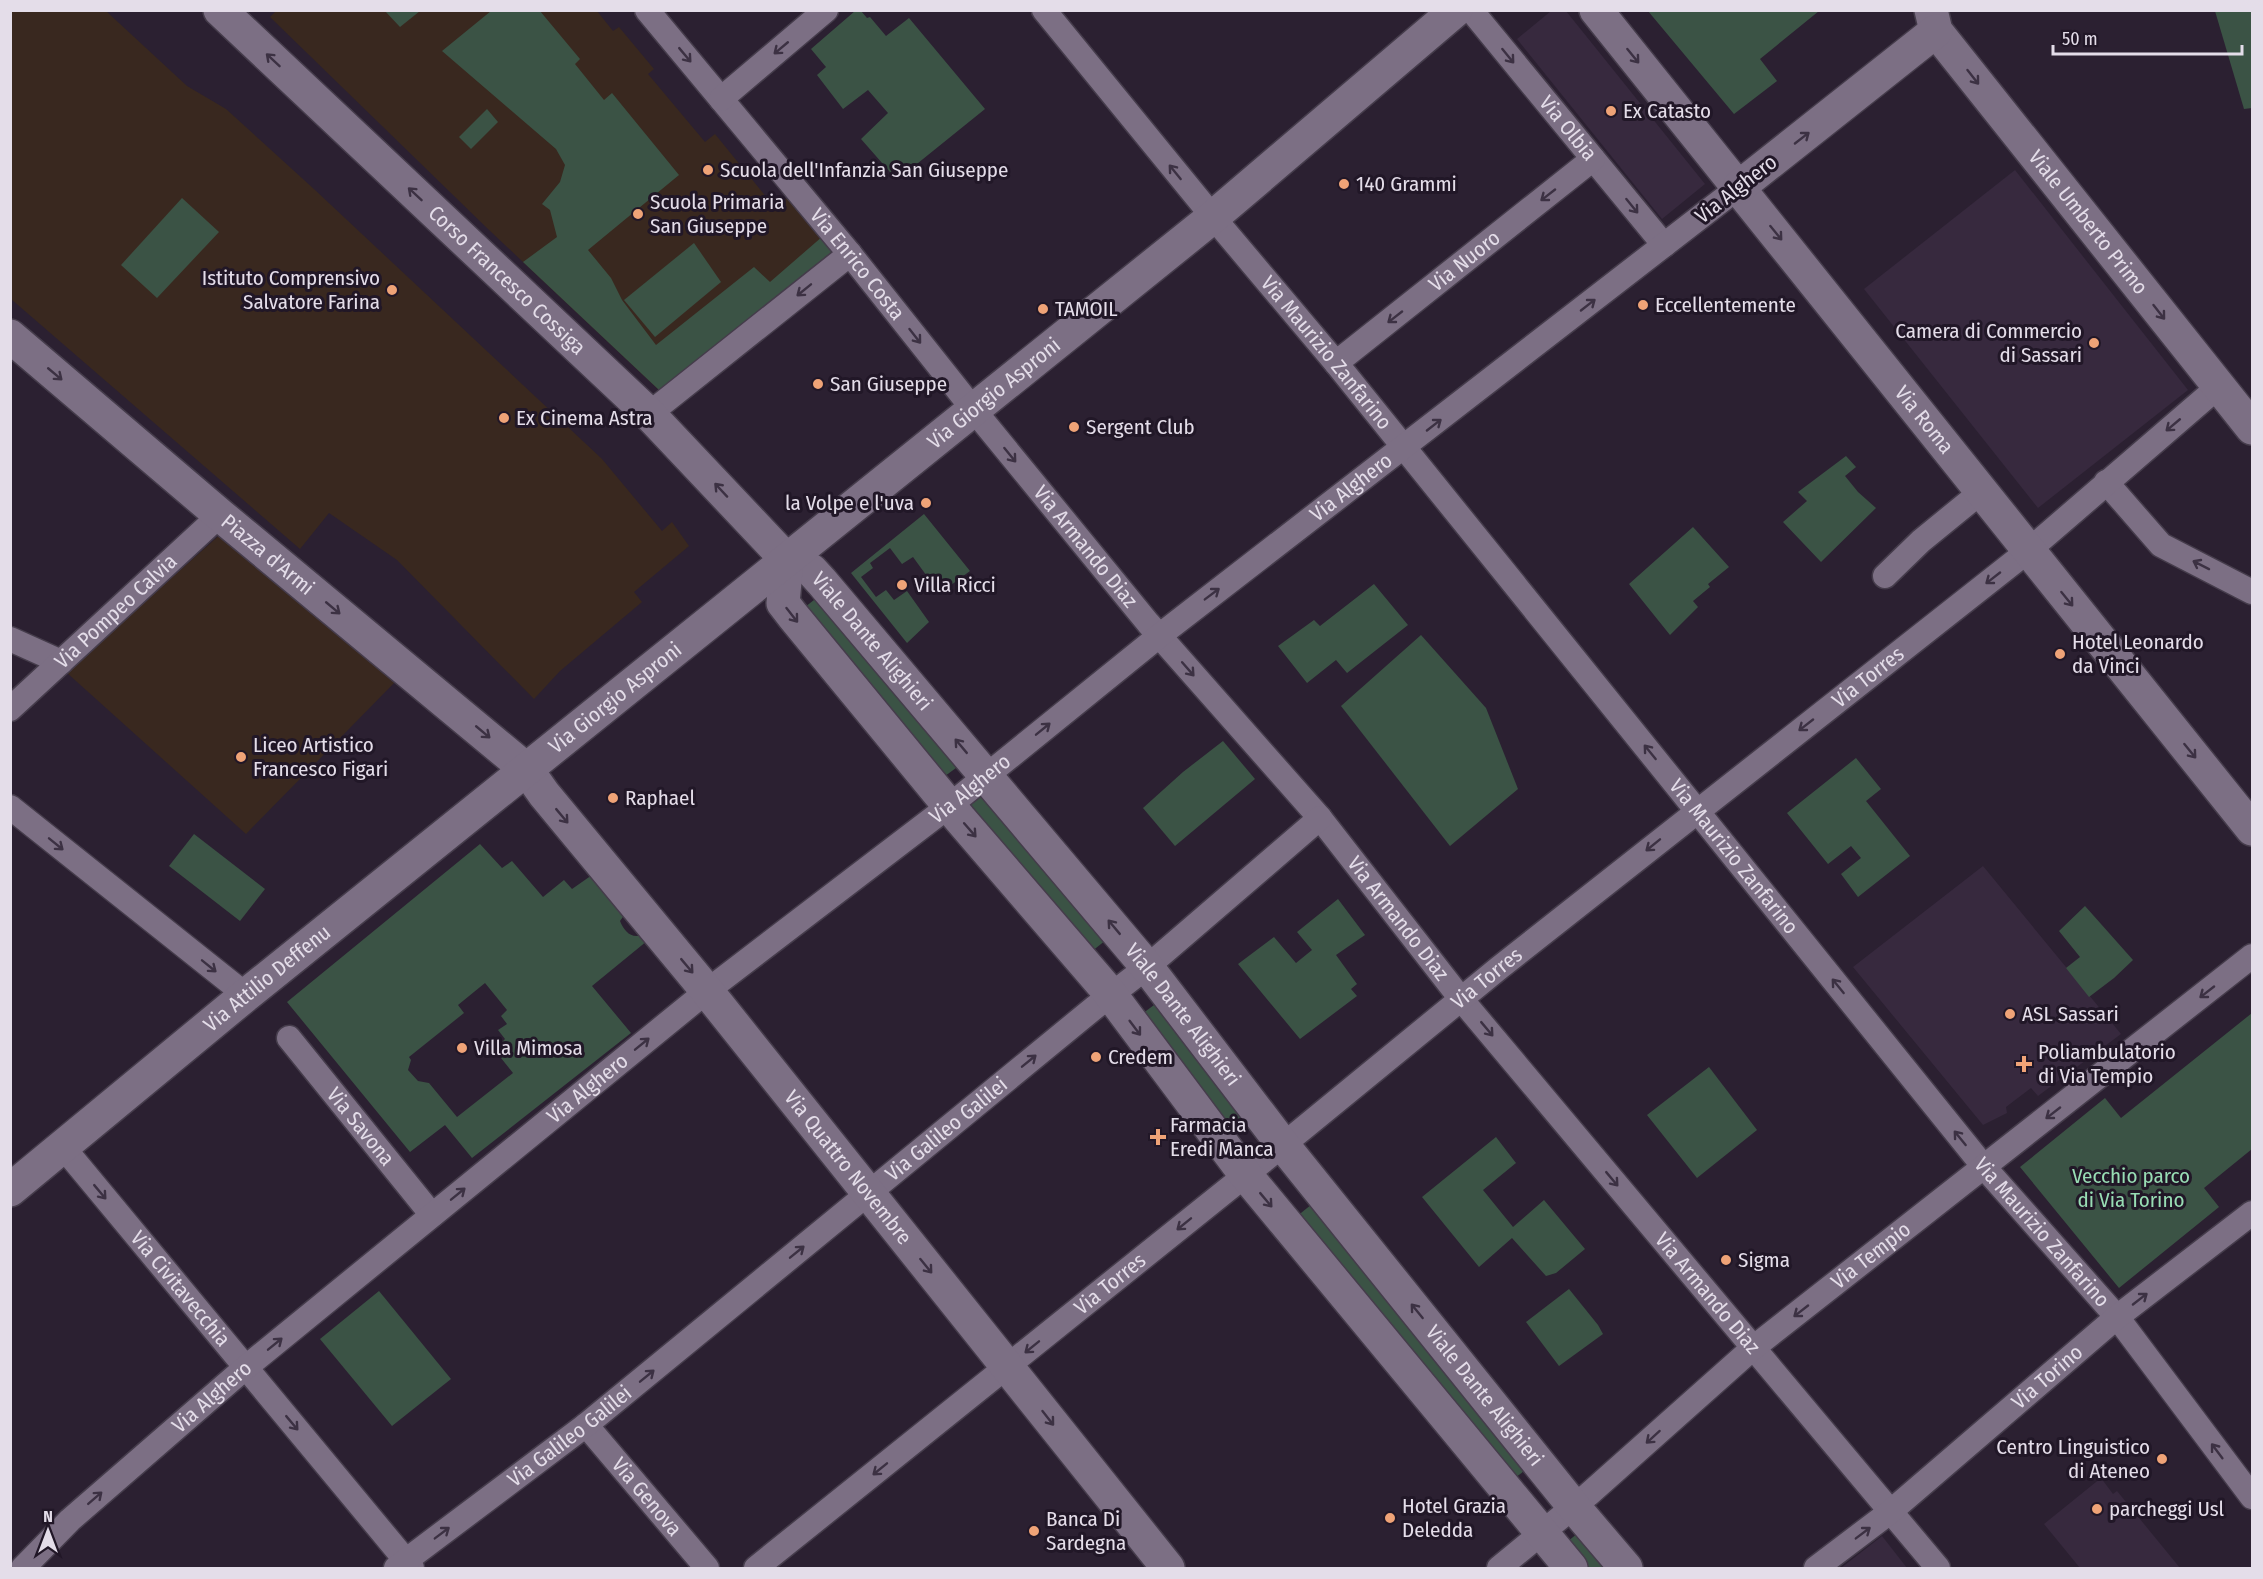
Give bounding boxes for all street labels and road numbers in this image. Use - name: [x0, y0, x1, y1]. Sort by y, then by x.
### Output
- street label: Via Olbia: [1534, 90, 1603, 166]
- street label: Viale Umberto Primo: [2023, 145, 2154, 300]
- street label: Via Alghero: [1690, 149, 1782, 229]
- street label: Corso Francesco Cossiga: [423, 200, 591, 360]
- street label: Via Enrico Costa: [804, 203, 910, 325]
- street label: Via Nuoro: [1424, 225, 1505, 297]
- street label: Via Maurizio Zanfarino: [1255, 271, 1397, 435]
- street label: Via Giorgio Asproni: [922, 332, 1066, 455]
- street label: Via Roma: [1889, 380, 1959, 459]
- street label: Via Alghero: [1305, 447, 1397, 527]
- street label: Via Armando Diaz: [1028, 480, 1143, 613]
- street label: Piazza d'Armi: [216, 509, 319, 601]
- street label: Via Pompeo Calvia: [49, 548, 182, 674]
- street label: Viale Dante Alighieri: [806, 567, 938, 716]
- street label: Via Giorgio Asproni: [543, 637, 687, 759]
- street label: Via Torres: [1827, 641, 1909, 713]
- street label: Via Alghero: [924, 748, 1016, 829]
- street label: Via Maurizio Zanfarino: [1663, 774, 1804, 939]
- street label: Via Armando Diaz: [1342, 851, 1455, 986]
- street label: Via Attilio Deffenu: [198, 919, 336, 1038]
- street label: Viale Dante Alighieri: [1120, 938, 1246, 1091]
- street label: Via Torres: [1446, 942, 1528, 1015]
- street label: Via Alghero: [542, 1048, 633, 1129]
- street label: Via Galileo Galilei: [880, 1072, 1013, 1187]
- street label: Via Savona: [321, 1082, 400, 1171]
- street label: Via Quattro Novembre: [779, 1085, 917, 1250]
- street label: Via Maurizio Zanfarino: [1968, 1152, 2115, 1313]
- street label: Via Tempio: [1826, 1216, 1916, 1295]
- street label: Via Civitavecchia: [125, 1226, 236, 1352]
- street label: Via Armando Diaz: [1649, 1227, 1766, 1359]
- street label: Via Torres: [1069, 1247, 1151, 1320]
- street label: Viale Dante Alighieri: [1420, 1320, 1549, 1471]
- street label: Via Torino: [2006, 1339, 2088, 1415]
- street label: Via Alghero: [167, 1355, 257, 1438]
- street label: Via Galileo Galilei: [502, 1380, 637, 1492]
- street label: Via Genova: [606, 1452, 687, 1541]

